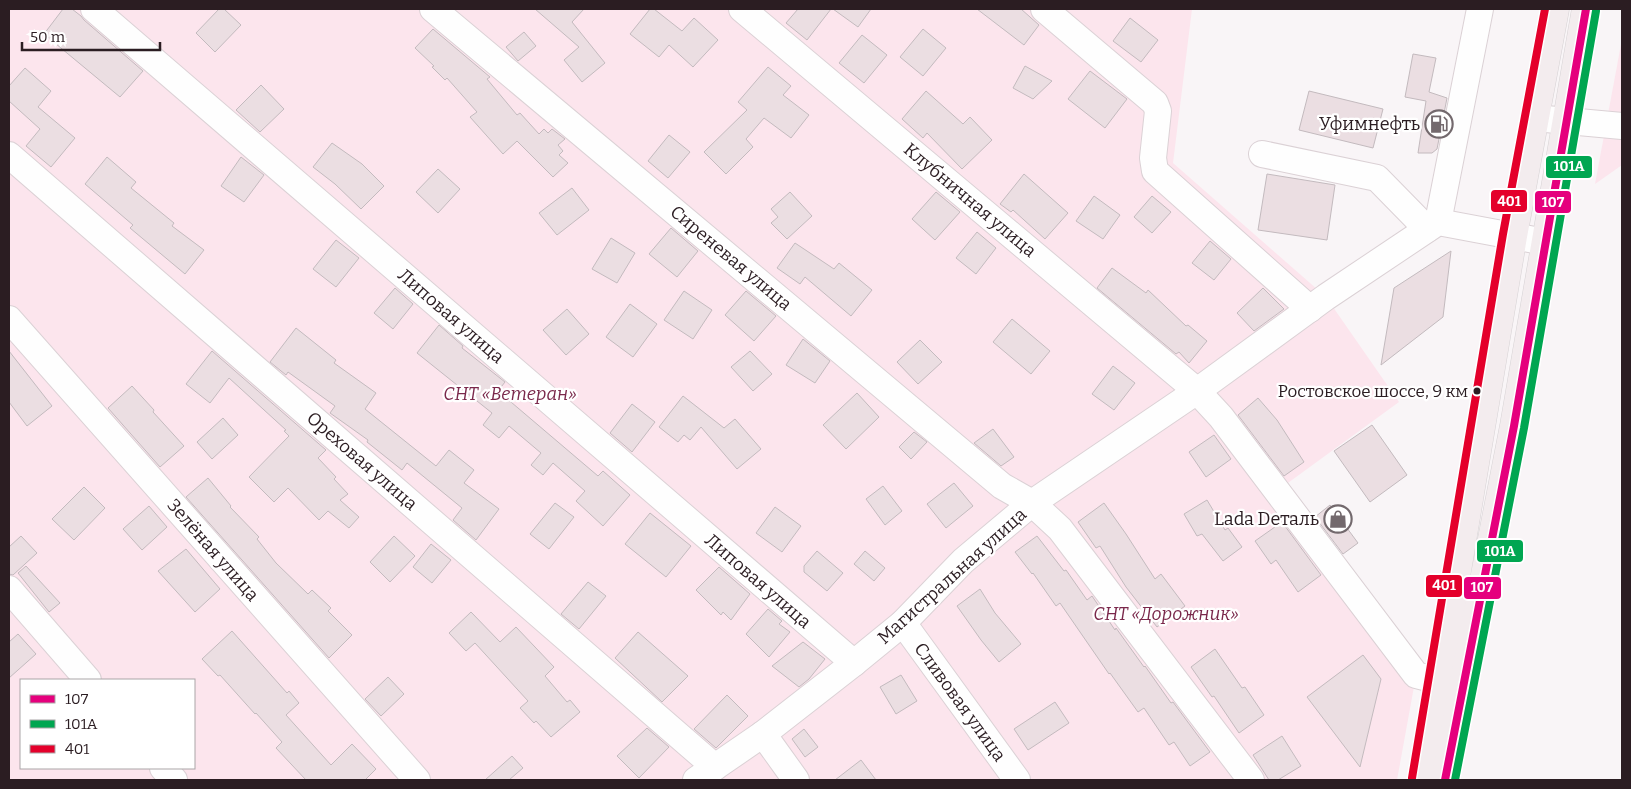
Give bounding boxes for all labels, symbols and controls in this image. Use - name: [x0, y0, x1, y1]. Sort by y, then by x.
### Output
- scale bar: [22, 20, 160, 52]
- text: 50 m: [30, 28, 66, 46]
- fuel station icon: Уфимнефть: [1424, 109, 1454, 139]
- place label: Уфимнефть: [1319, 113, 1420, 135]
- street label: Клубничная улица: [899, 138, 1041, 262]
- line badge: 101А: [1545, 155, 1593, 179]
- text: 101А: [1554, 158, 1584, 175]
- line badge: 401: [1490, 189, 1528, 213]
- line badge: 107: [1534, 190, 1572, 214]
- text: 401: [1497, 193, 1521, 210]
- text: 107: [1542, 194, 1565, 211]
- street label: Сиреневая улица: [666, 201, 796, 315]
- street label: Липовая улица: [393, 264, 509, 368]
- place label: Ростовское шоссе, 9 км: [1278, 381, 1468, 402]
- park label: СНТ «Ветеран»: [443, 383, 577, 405]
- marker: Ростовское шоссе, 9 км: [1472, 386, 1482, 396]
- street label: Ореховая улица: [302, 407, 422, 515]
- street label: Зелёная улица: [163, 494, 264, 606]
- street label: Магистральная улица: [873, 503, 1031, 649]
- shop icon: Lada Dеталь: [1323, 504, 1353, 534]
- place label: Lada Dеталь: [1214, 508, 1319, 530]
- street label: Липовая улица: [700, 529, 816, 633]
- line badge: 101А: [1476, 539, 1524, 563]
- text: 101А: [1485, 543, 1515, 560]
- line badge: 401: [1425, 574, 1463, 598]
- line badge: 107: [1463, 576, 1502, 600]
- text: 401: [1432, 577, 1456, 594]
- text: 107: [1471, 579, 1494, 596]
- park label: СНТ «Дорожник»: [1093, 603, 1239, 625]
- street label: Сливовая улица: [910, 638, 1011, 766]
- legend: [20, 679, 195, 769]
- text: 107: [65, 690, 89, 708]
- text: 101А: [65, 715, 98, 733]
- text: 401: [65, 740, 89, 758]

